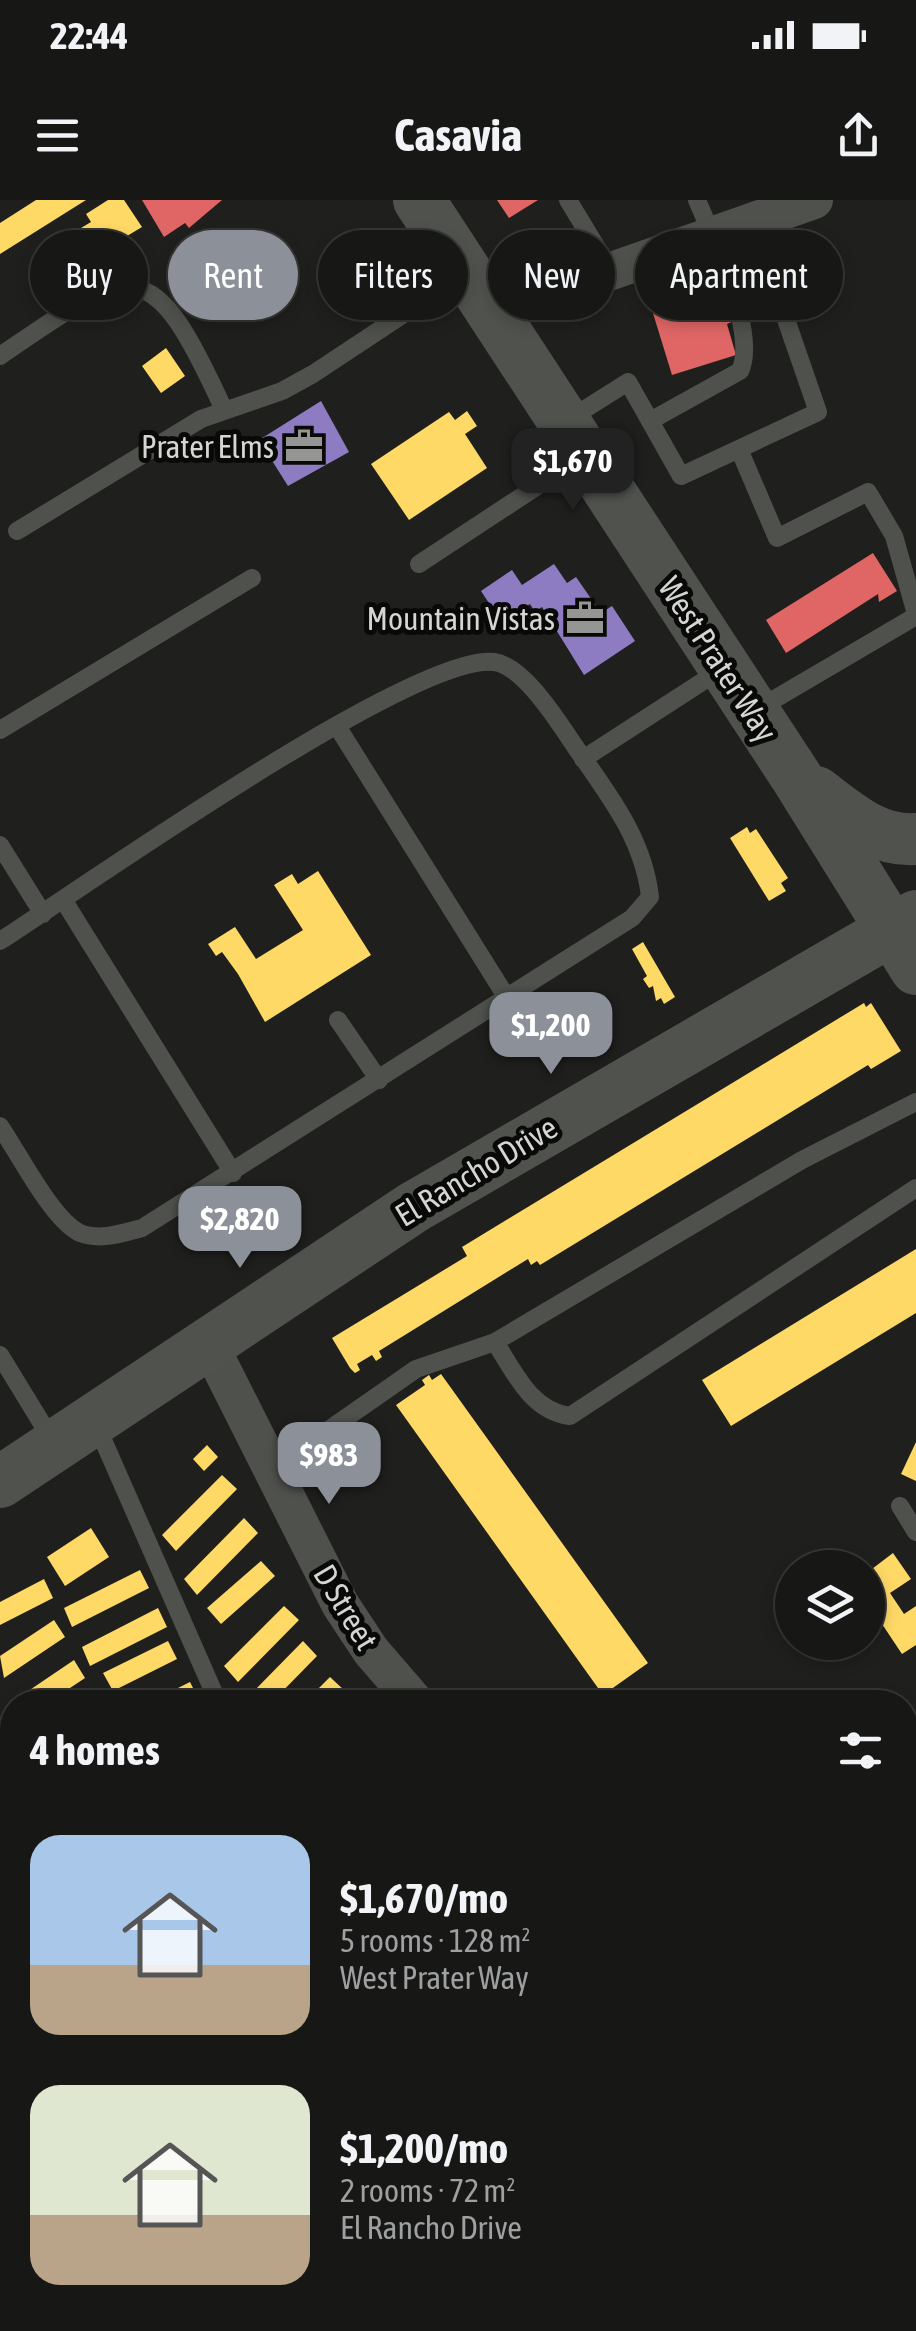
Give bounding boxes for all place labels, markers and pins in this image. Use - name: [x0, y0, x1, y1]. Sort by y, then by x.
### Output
- office icon: Prater Elms: [283, 425, 325, 467]
- place label: Prater Elms: [141, 428, 274, 465]
- pin: $1,670: [492, 428, 654, 513]
- office icon: Mountain Vistas: [564, 597, 606, 639]
- place label: Mountain Vistas: [366, 600, 555, 637]
- pin: $1,200: [470, 992, 632, 1077]
- pin: $2,820: [159, 1186, 321, 1271]
- pin: $983: [270, 1422, 388, 1507]

